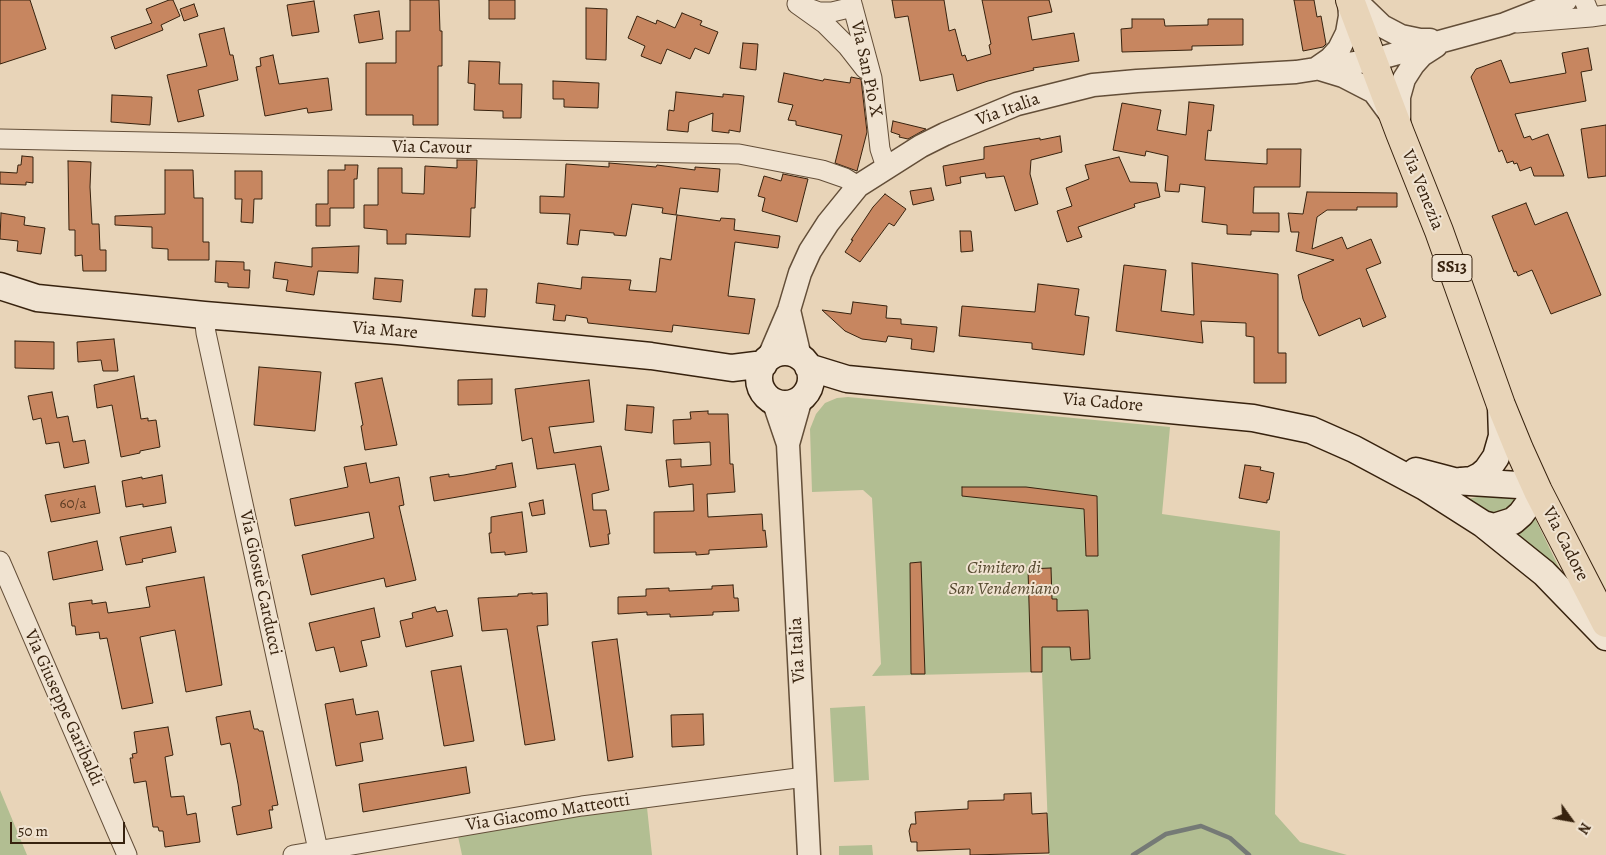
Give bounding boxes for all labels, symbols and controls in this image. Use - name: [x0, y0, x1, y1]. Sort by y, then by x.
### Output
- street label: Via San Pio X: [845, 19, 887, 119]
- street label: Via Italia: [973, 89, 1043, 131]
- street label: Via Cavour: [392, 137, 472, 159]
- street label: Via Venezia: [1396, 147, 1448, 233]
- road number: SS13: [1432, 254, 1472, 282]
- street label: Via Mare: [351, 317, 419, 345]
- street label: Via Cadore: [1062, 389, 1144, 417]
- house number: 60/a: [60, 495, 86, 513]
- street label: Via Cadore: [1537, 503, 1593, 585]
- street label: Via Giosuè Carducci: [234, 509, 286, 657]
- park label: Cimitero di San Vendemiano: [949, 558, 1059, 600]
- street label: Via Italia: [785, 616, 811, 684]
- street label: Via Giuseppe Garibaldi: [19, 627, 107, 789]
- street label: Via Giacomo Matteotti: [465, 789, 631, 837]
- north arrow: [1546, 795, 1596, 845]
- scale bar: [12, 812, 128, 844]
- text: N: [1573, 819, 1595, 838]
- text: 50 m: [18, 821, 48, 841]

